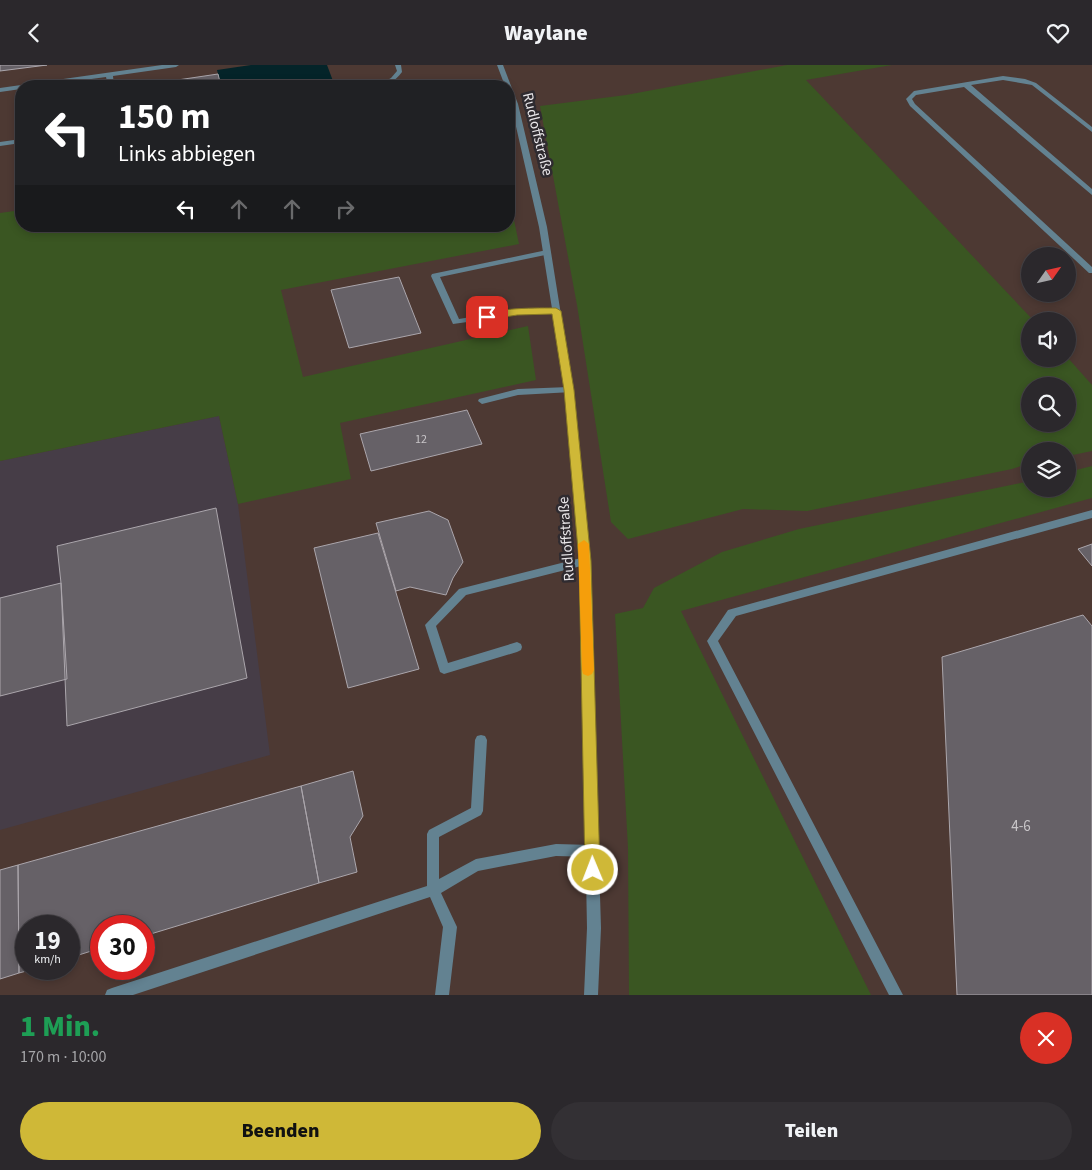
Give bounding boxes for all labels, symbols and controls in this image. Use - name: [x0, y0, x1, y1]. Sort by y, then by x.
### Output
- text: Waylane: [504, 17, 588, 49]
- icon: back: [20, 19, 48, 47]
- icon: heart: [1044, 19, 1072, 47]
- street label: Rudloffstraße: [517, 90, 558, 178]
- text: 150 m: [118, 92, 210, 142]
- icon: left: [35, 100, 100, 165]
- text: Links abbiegen: [118, 138, 256, 170]
- icon: left: [172, 195, 200, 223]
- icon: ahead: [225, 195, 253, 223]
- icon: ahead: [278, 195, 306, 223]
- icon: right: [331, 195, 359, 223]
- north arrow: [1021, 247, 1076, 303]
- map controls: [1021, 247, 1076, 497]
- pin: [466, 296, 508, 338]
- icon: arrive: [473, 303, 501, 331]
- button: sound: [1021, 312, 1076, 367]
- button: search: [1021, 377, 1076, 432]
- house number: 12: [415, 431, 427, 448]
- button: layers: [1021, 442, 1076, 497]
- street label: Rudloffstraße: [553, 496, 580, 582]
- house number: 4-6: [1011, 816, 1031, 837]
- position arrow: [566, 843, 618, 895]
- speed limit sign: 30: [90, 915, 155, 980]
- text: 19: [34, 923, 61, 959]
- text: km/h: [34, 951, 61, 968]
- text: 1 Min.: [20, 1005, 100, 1048]
- button: close: [1020, 1012, 1072, 1064]
- text: 170 m · 10:00: [20, 1046, 107, 1068]
- button: Beenden: [20, 1102, 541, 1160]
- button: Teilen: [551, 1102, 1072, 1160]

